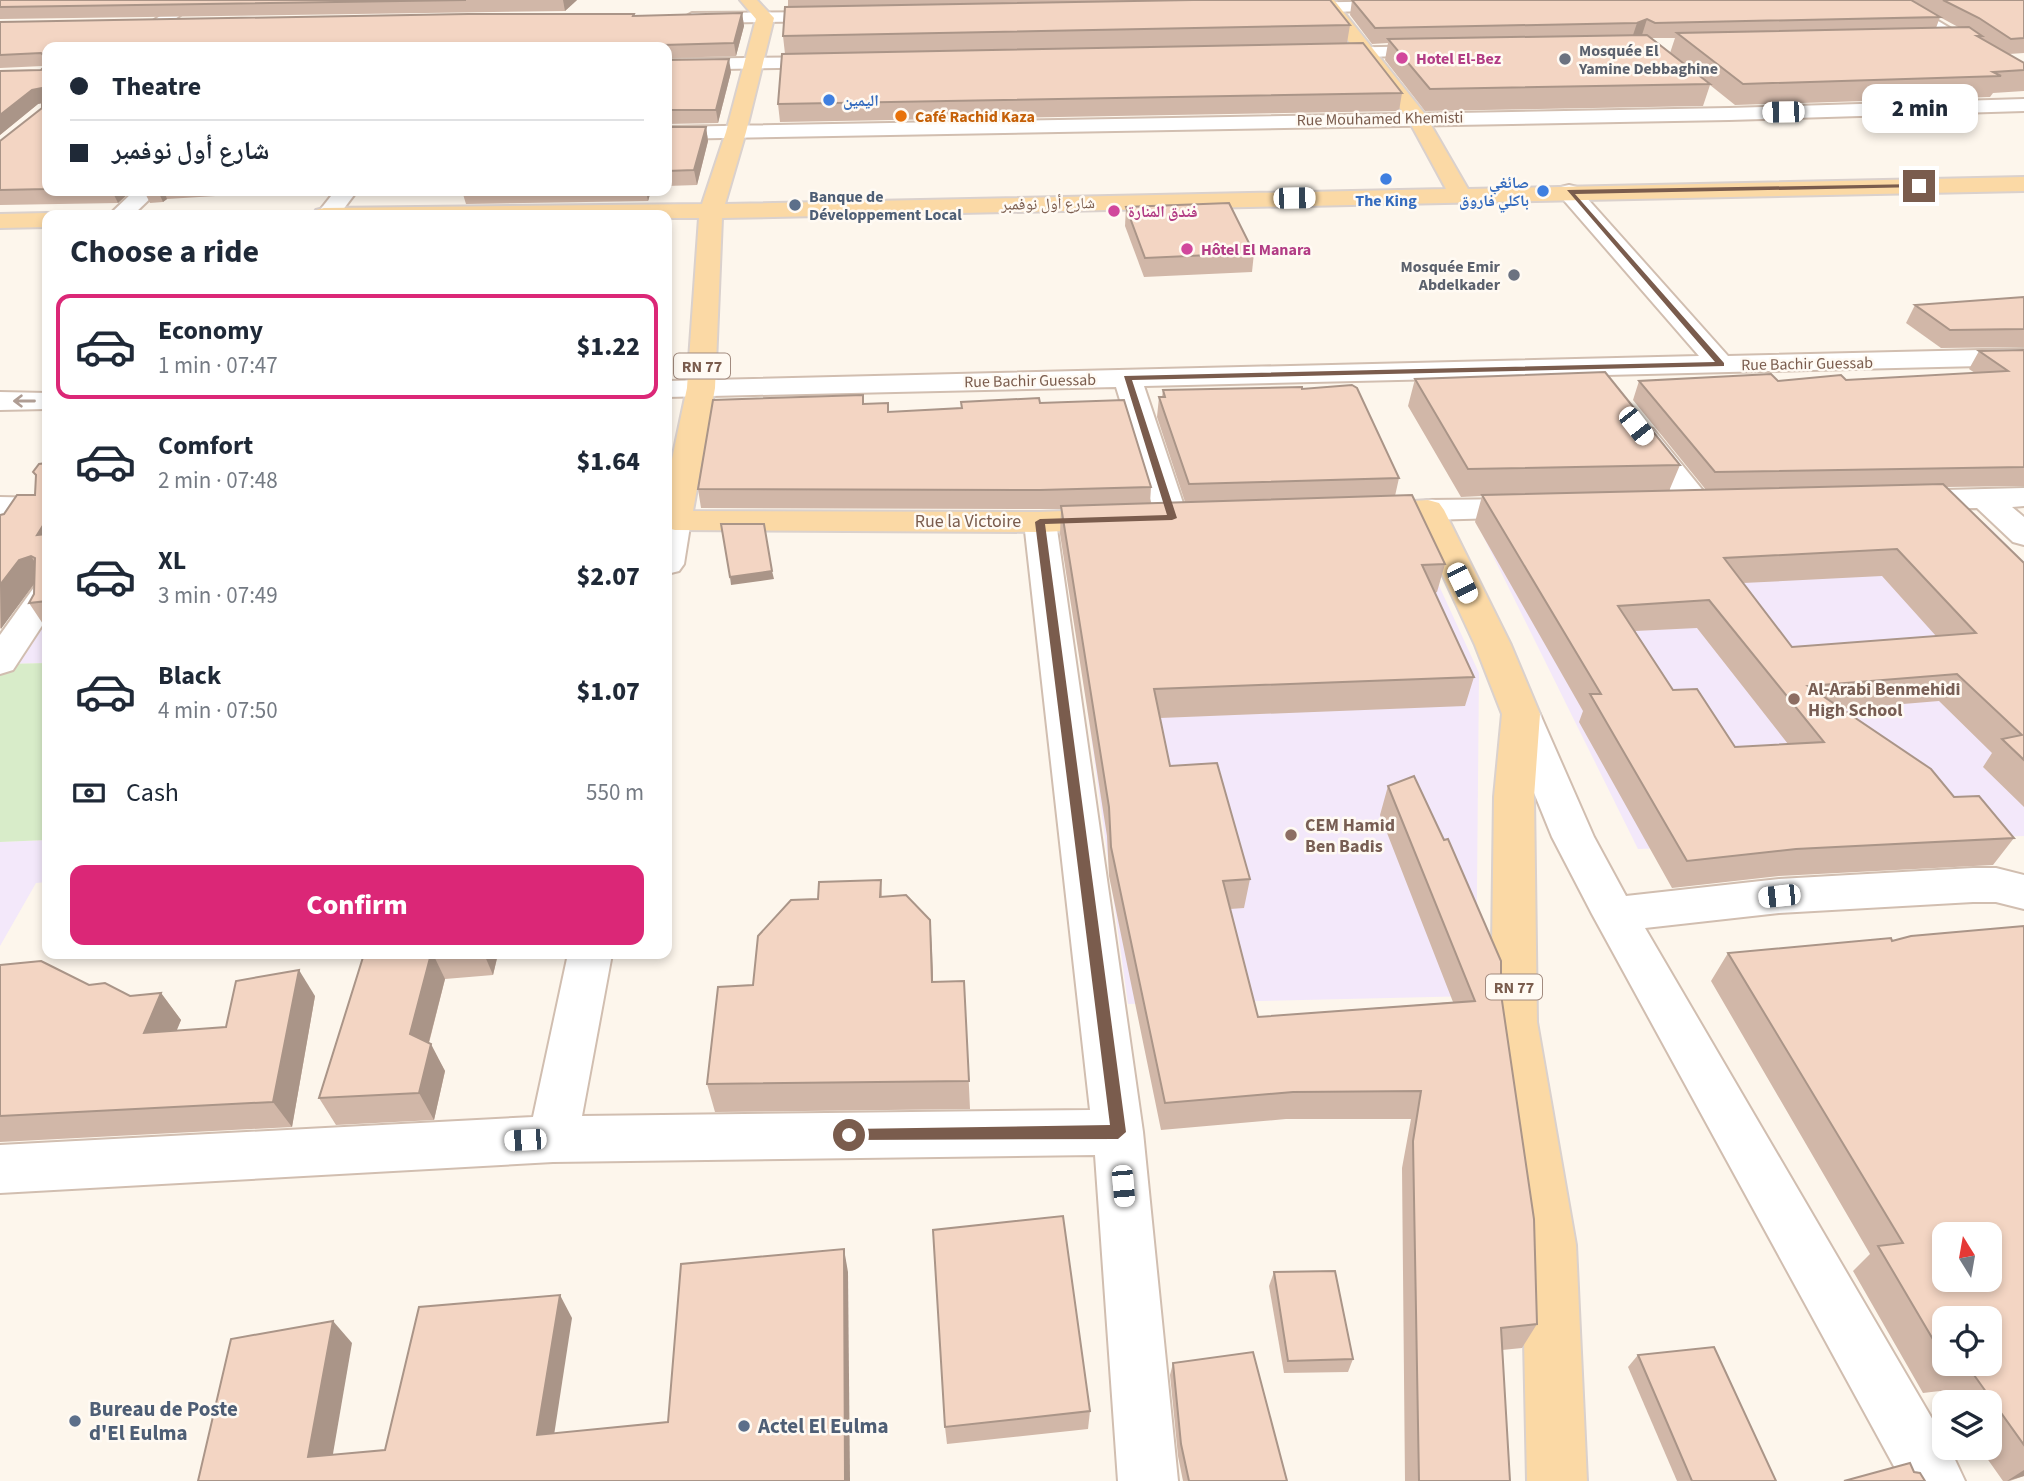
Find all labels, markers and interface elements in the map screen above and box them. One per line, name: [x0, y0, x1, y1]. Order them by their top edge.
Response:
place label: Mosquée El Yamine Debbaghine: [1578, 40, 1718, 80]
place label: Hotel El-Bez: [1416, 48, 1501, 70]
marker: Hotel El-Bez: [1394, 50, 1410, 66]
marker: Mosquée El Yamine Debbaghine: [1557, 51, 1573, 67]
text: Theatre: [112, 68, 201, 105]
callout: 2 min: [1861, 85, 1977, 134]
place label: اليمين: [843, 90, 879, 112]
marker: اليمين: [821, 92, 837, 108]
text: 2 min: [1892, 92, 1948, 125]
car: [1762, 101, 1805, 123]
place label: Café Rachid Kaza: [915, 106, 1035, 128]
street label: Rue Mouhamed Khemisti: [1296, 107, 1464, 131]
marker: Café Rachid Kaza: [893, 108, 909, 124]
text: شارع أول نوفمبر: [112, 132, 269, 169]
route end: [1903, 170, 1935, 202]
marker: The King: [1378, 171, 1394, 187]
place label: صائغي باكلي فاروق: [1459, 172, 1529, 213]
marker: صائغي باكلي فاروق: [1535, 183, 1551, 199]
place label: Banque de Développement Local: [809, 186, 962, 226]
car: [1273, 187, 1316, 209]
place label: The King: [1355, 190, 1417, 212]
street label: شارع أول نوفمبر: [1000, 192, 1095, 216]
marker: Banque de Développement Local: [787, 197, 803, 213]
place label: فندق المنارة: [1128, 201, 1198, 223]
marker: فندق المنارة: [1106, 203, 1122, 219]
text: Choose a ride: [70, 229, 259, 275]
place label: Hôtel El Manara: [1201, 239, 1311, 261]
marker: Hôtel El Manara: [1179, 241, 1195, 257]
place label: Mosquée Emir Abdelkader: [1401, 256, 1501, 296]
marker: Mosquée Emir Abdelkader: [1506, 267, 1522, 283]
text: Economy: [158, 312, 263, 349]
icon: car: [74, 315, 137, 378]
text: $1.22: [576, 328, 640, 365]
text: 1 min · 07:47: [158, 349, 278, 382]
street label: Rue Bachir Guessab: [1741, 352, 1873, 376]
road number: RN 77: [674, 354, 730, 378]
street label: Rue Bachir Guessab: [964, 369, 1096, 393]
one-way arrow: [12, 394, 35, 408]
car: [1615, 403, 1658, 449]
text: Comfort: [158, 427, 253, 464]
icon: car: [74, 430, 137, 493]
text: $1.64: [576, 443, 640, 480]
text: 2 min · 07:48: [158, 464, 278, 497]
street label: Rue la Victoire: [915, 509, 1021, 534]
text: XL: [158, 542, 186, 579]
icon: car: [74, 545, 137, 608]
text: $2.07: [576, 558, 640, 595]
car: [1444, 560, 1481, 606]
text: 3 min · 07:49: [158, 579, 278, 612]
text: Black: [158, 657, 221, 694]
icon: car: [74, 660, 137, 723]
text: $1.07: [576, 673, 640, 710]
place label: Al-Arabi Benmehidi High School: [1807, 677, 1961, 723]
marker: Al-Arabi Benmehidi High School: [1786, 691, 1802, 707]
text: 4 min · 07:50: [158, 694, 278, 727]
icon: cash: [70, 774, 108, 812]
text: Cash: [126, 774, 179, 811]
text: 550 m: [586, 776, 644, 809]
place label: CEM Hamid Ben Badis: [1305, 813, 1395, 859]
marker: CEM Hamid Ben Badis: [1283, 827, 1299, 843]
button: Confirm: [70, 865, 644, 945]
car: [1758, 883, 1801, 909]
road number: RN 77: [1486, 974, 1542, 1000]
route start: [833, 1119, 865, 1151]
car: [504, 1128, 547, 1152]
car: [1111, 1164, 1136, 1208]
north arrow: [1932, 1222, 2002, 1292]
map controls: [1932, 1222, 2002, 1460]
button: locate: [1932, 1306, 2002, 1376]
button: layers: [1932, 1390, 2002, 1460]
place label: Bureau de Poste d'El Eulma: [89, 1394, 238, 1448]
place label: Actel El Eulma: [757, 1411, 889, 1441]
marker: Bureau de Poste d'El Eulma: [67, 1413, 83, 1429]
marker: Actel El Eulma: [736, 1418, 752, 1434]

